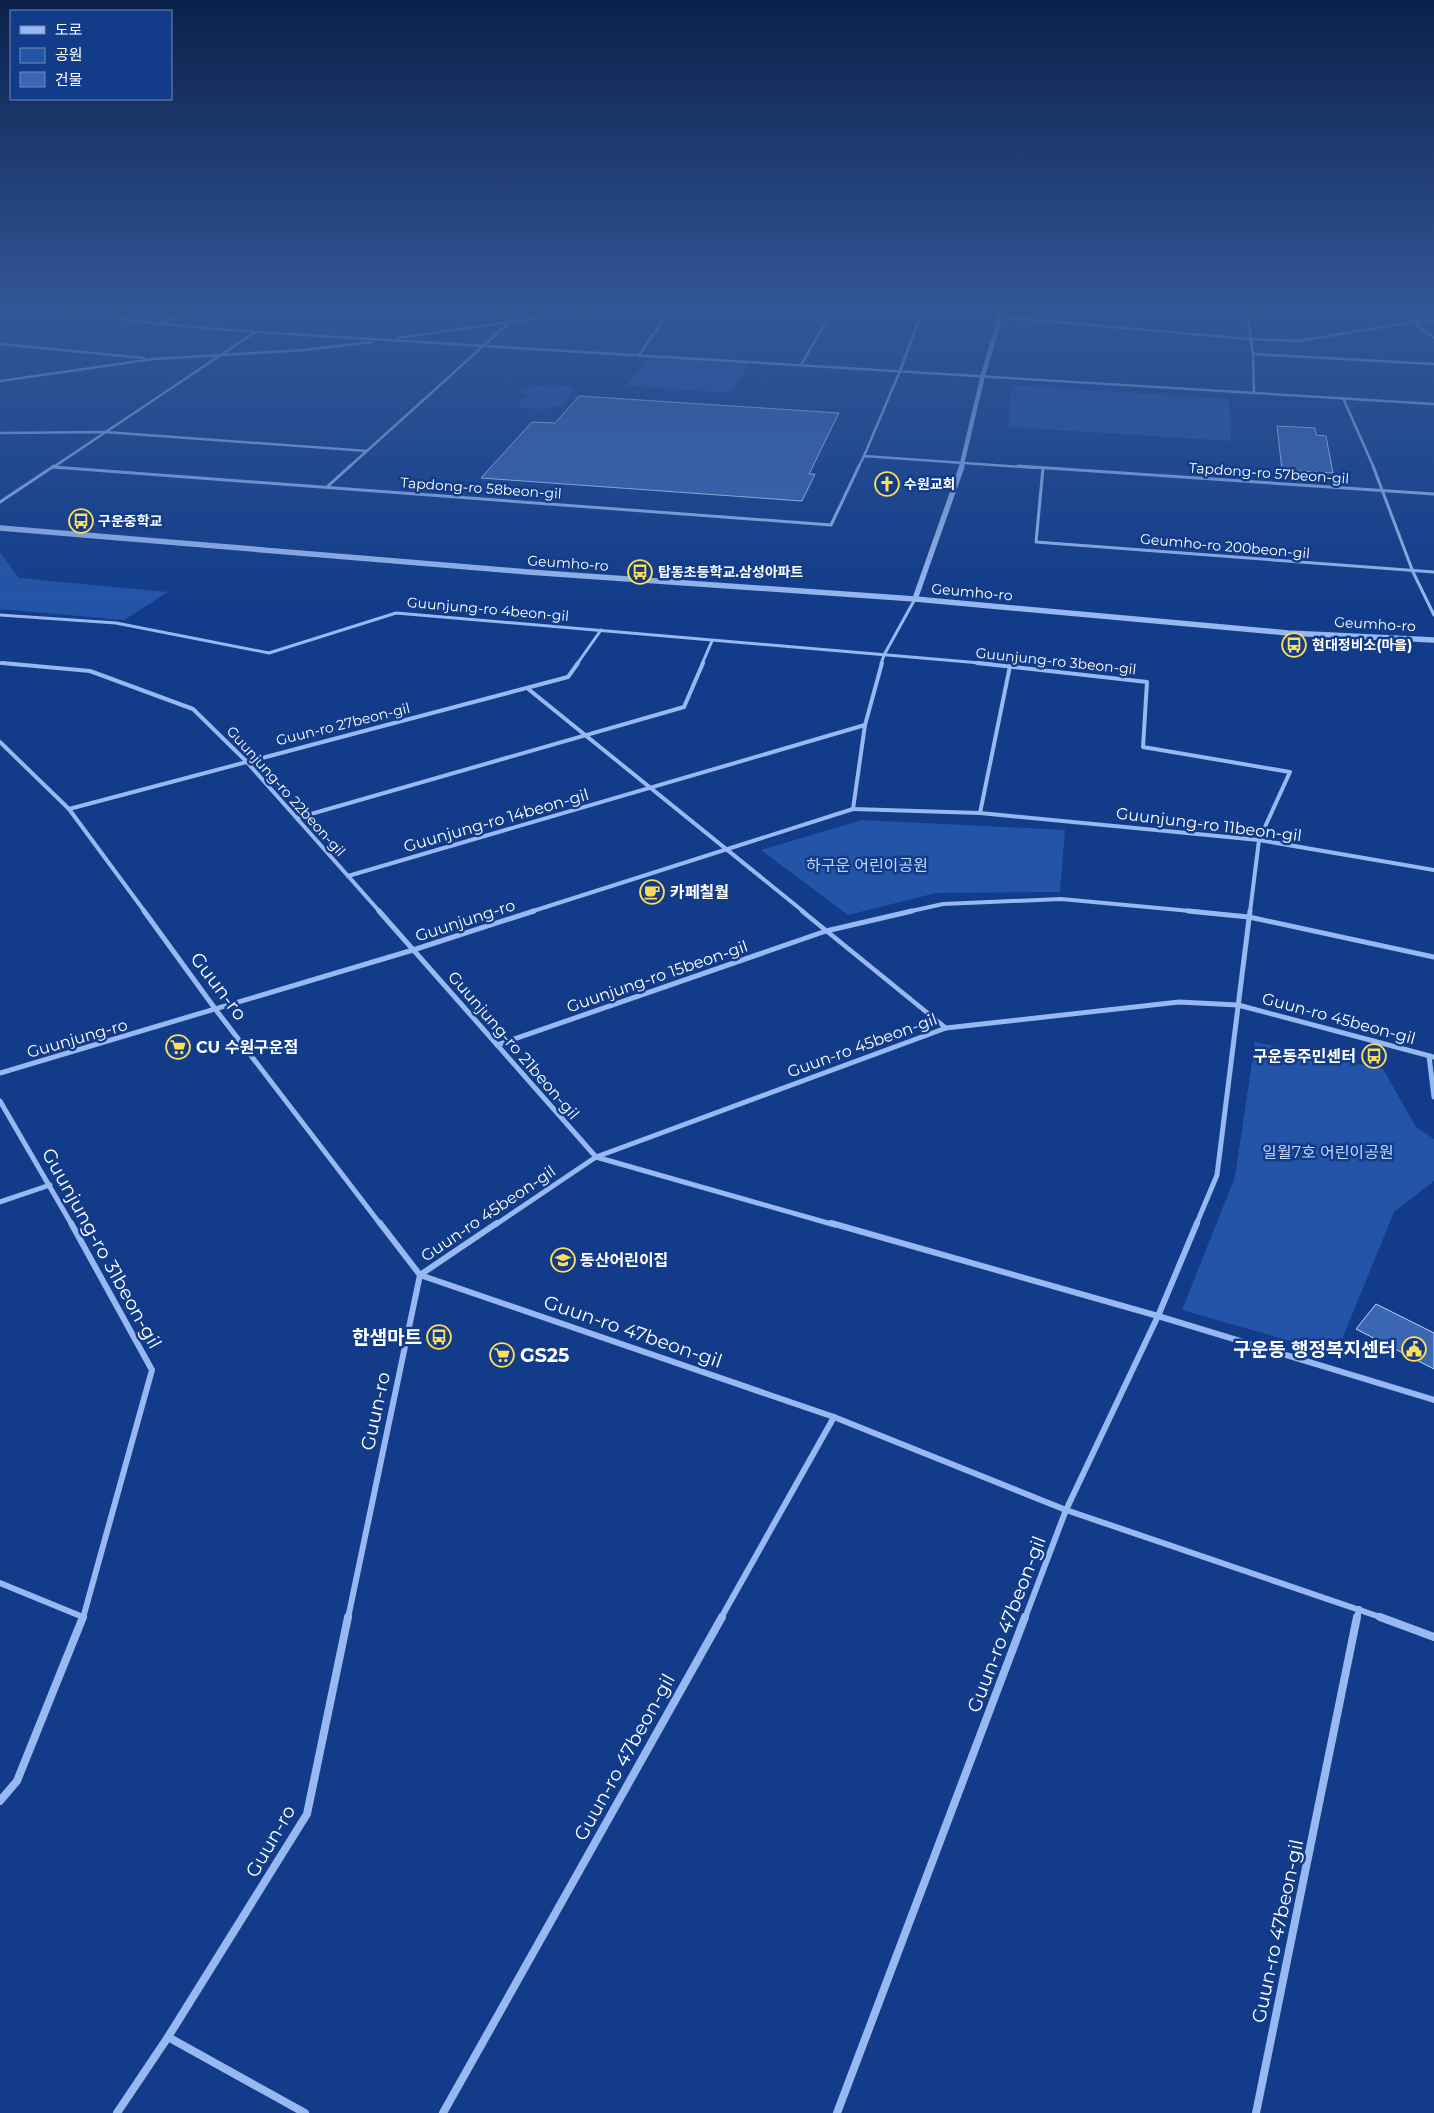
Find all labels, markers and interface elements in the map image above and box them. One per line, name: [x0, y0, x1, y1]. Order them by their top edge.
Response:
legend: [10, 10, 172, 100]
text: 도로: [55, 20, 83, 39]
text: 공원: [55, 45, 83, 64]
text: 건물: [55, 70, 83, 89]
street label: Tapdong-ro 57beon-gil: [1188, 458, 1350, 488]
church icon: 수원교회: [874, 471, 900, 497]
street label: Tapdong-ro 58beon-gil: [400, 473, 562, 503]
place label: 수원교회: [904, 475, 956, 493]
bus stop icon: 구운중학교: [68, 508, 94, 534]
place label: 구운중학교: [98, 512, 163, 530]
street label: Geumho-ro 200beon-gil: [1139, 530, 1311, 562]
street label: Geumho-ro: [527, 551, 609, 575]
bus stop icon: 탑동초등학교.삼성아파트: [627, 559, 653, 585]
place label: 탑동초등학교.삼성아파트: [658, 563, 803, 581]
street label: Geumho-ro: [931, 579, 1014, 605]
street label: Guunjung-ro 4beon-gil: [406, 593, 570, 625]
street label: Geumho-ro: [1334, 613, 1416, 635]
bus stop icon: 현대정비소(마을): [1281, 632, 1307, 658]
place label: 현대정비소(마을): [1312, 636, 1412, 654]
street label: Guunjung-ro 3beon-gil: [975, 644, 1137, 678]
street label: Guun-ro 27beon-gil: [274, 699, 412, 749]
street label: Guunjung-ro 22beon-gil: [223, 722, 349, 860]
street label: Guunjung-ro 14beon-gil: [401, 785, 591, 856]
street label: Guunjung-ro 11beon-gil: [1115, 804, 1303, 845]
park label: 하구운 어린이공원: [806, 856, 928, 875]
cafe icon: 카페칠월: [639, 879, 665, 905]
place label: 카페칠월: [670, 883, 729, 902]
street label: Guunjung-ro: [413, 895, 518, 946]
street label: Guunjung-ro 15beon-gil: [564, 937, 750, 1016]
street label: Guun-ro: [185, 948, 252, 1025]
street label: Guunjung-ro 21beon-gil: [444, 967, 583, 1123]
street label: Guun-ro 45beon-gil: [1260, 989, 1418, 1048]
street label: Guun-ro 45beon-gil: [785, 1010, 940, 1081]
street label: Guunjung-ro: [25, 1015, 130, 1062]
supermarket icon: CU 수원구운점: [165, 1034, 191, 1060]
place label: CU 수원구운점: [196, 1038, 298, 1057]
bus stop icon: 구운동주민센터: [1361, 1043, 1387, 1069]
place label: 구운동주민센터: [1253, 1047, 1356, 1066]
park label: 일월7호 어린이공원: [1262, 1143, 1394, 1162]
street label: Guunjung-ro 31beon-gil: [37, 1144, 166, 1353]
street label: Guun-ro 45beon-gil: [417, 1161, 559, 1265]
school or university icon: 동산어린이집: [550, 1247, 576, 1273]
place label: 동산어린이집: [580, 1251, 668, 1270]
street label: Guun-ro 47beon-gil: [541, 1290, 725, 1373]
bus stop icon: 한샘마트: [426, 1324, 452, 1350]
place label: 한샘마트: [352, 1326, 422, 1349]
public building icon: 구운동 행정복지센터: [1401, 1336, 1427, 1362]
place label: 구운동 행정복지센터: [1233, 1338, 1396, 1361]
supermarket icon: GS25: [489, 1342, 515, 1368]
place label: GS25: [520, 1344, 569, 1367]
street label: Guun-ro: [356, 1370, 395, 1452]
street label: Guun-ro 47beon-gil: [962, 1533, 1051, 1716]
street label: Guun-ro 47beon-gil: [569, 1670, 680, 1845]
street label: Guun-ro: [241, 1801, 300, 1881]
street label: Guun-ro 47beon-gil: [1247, 1837, 1308, 2025]

